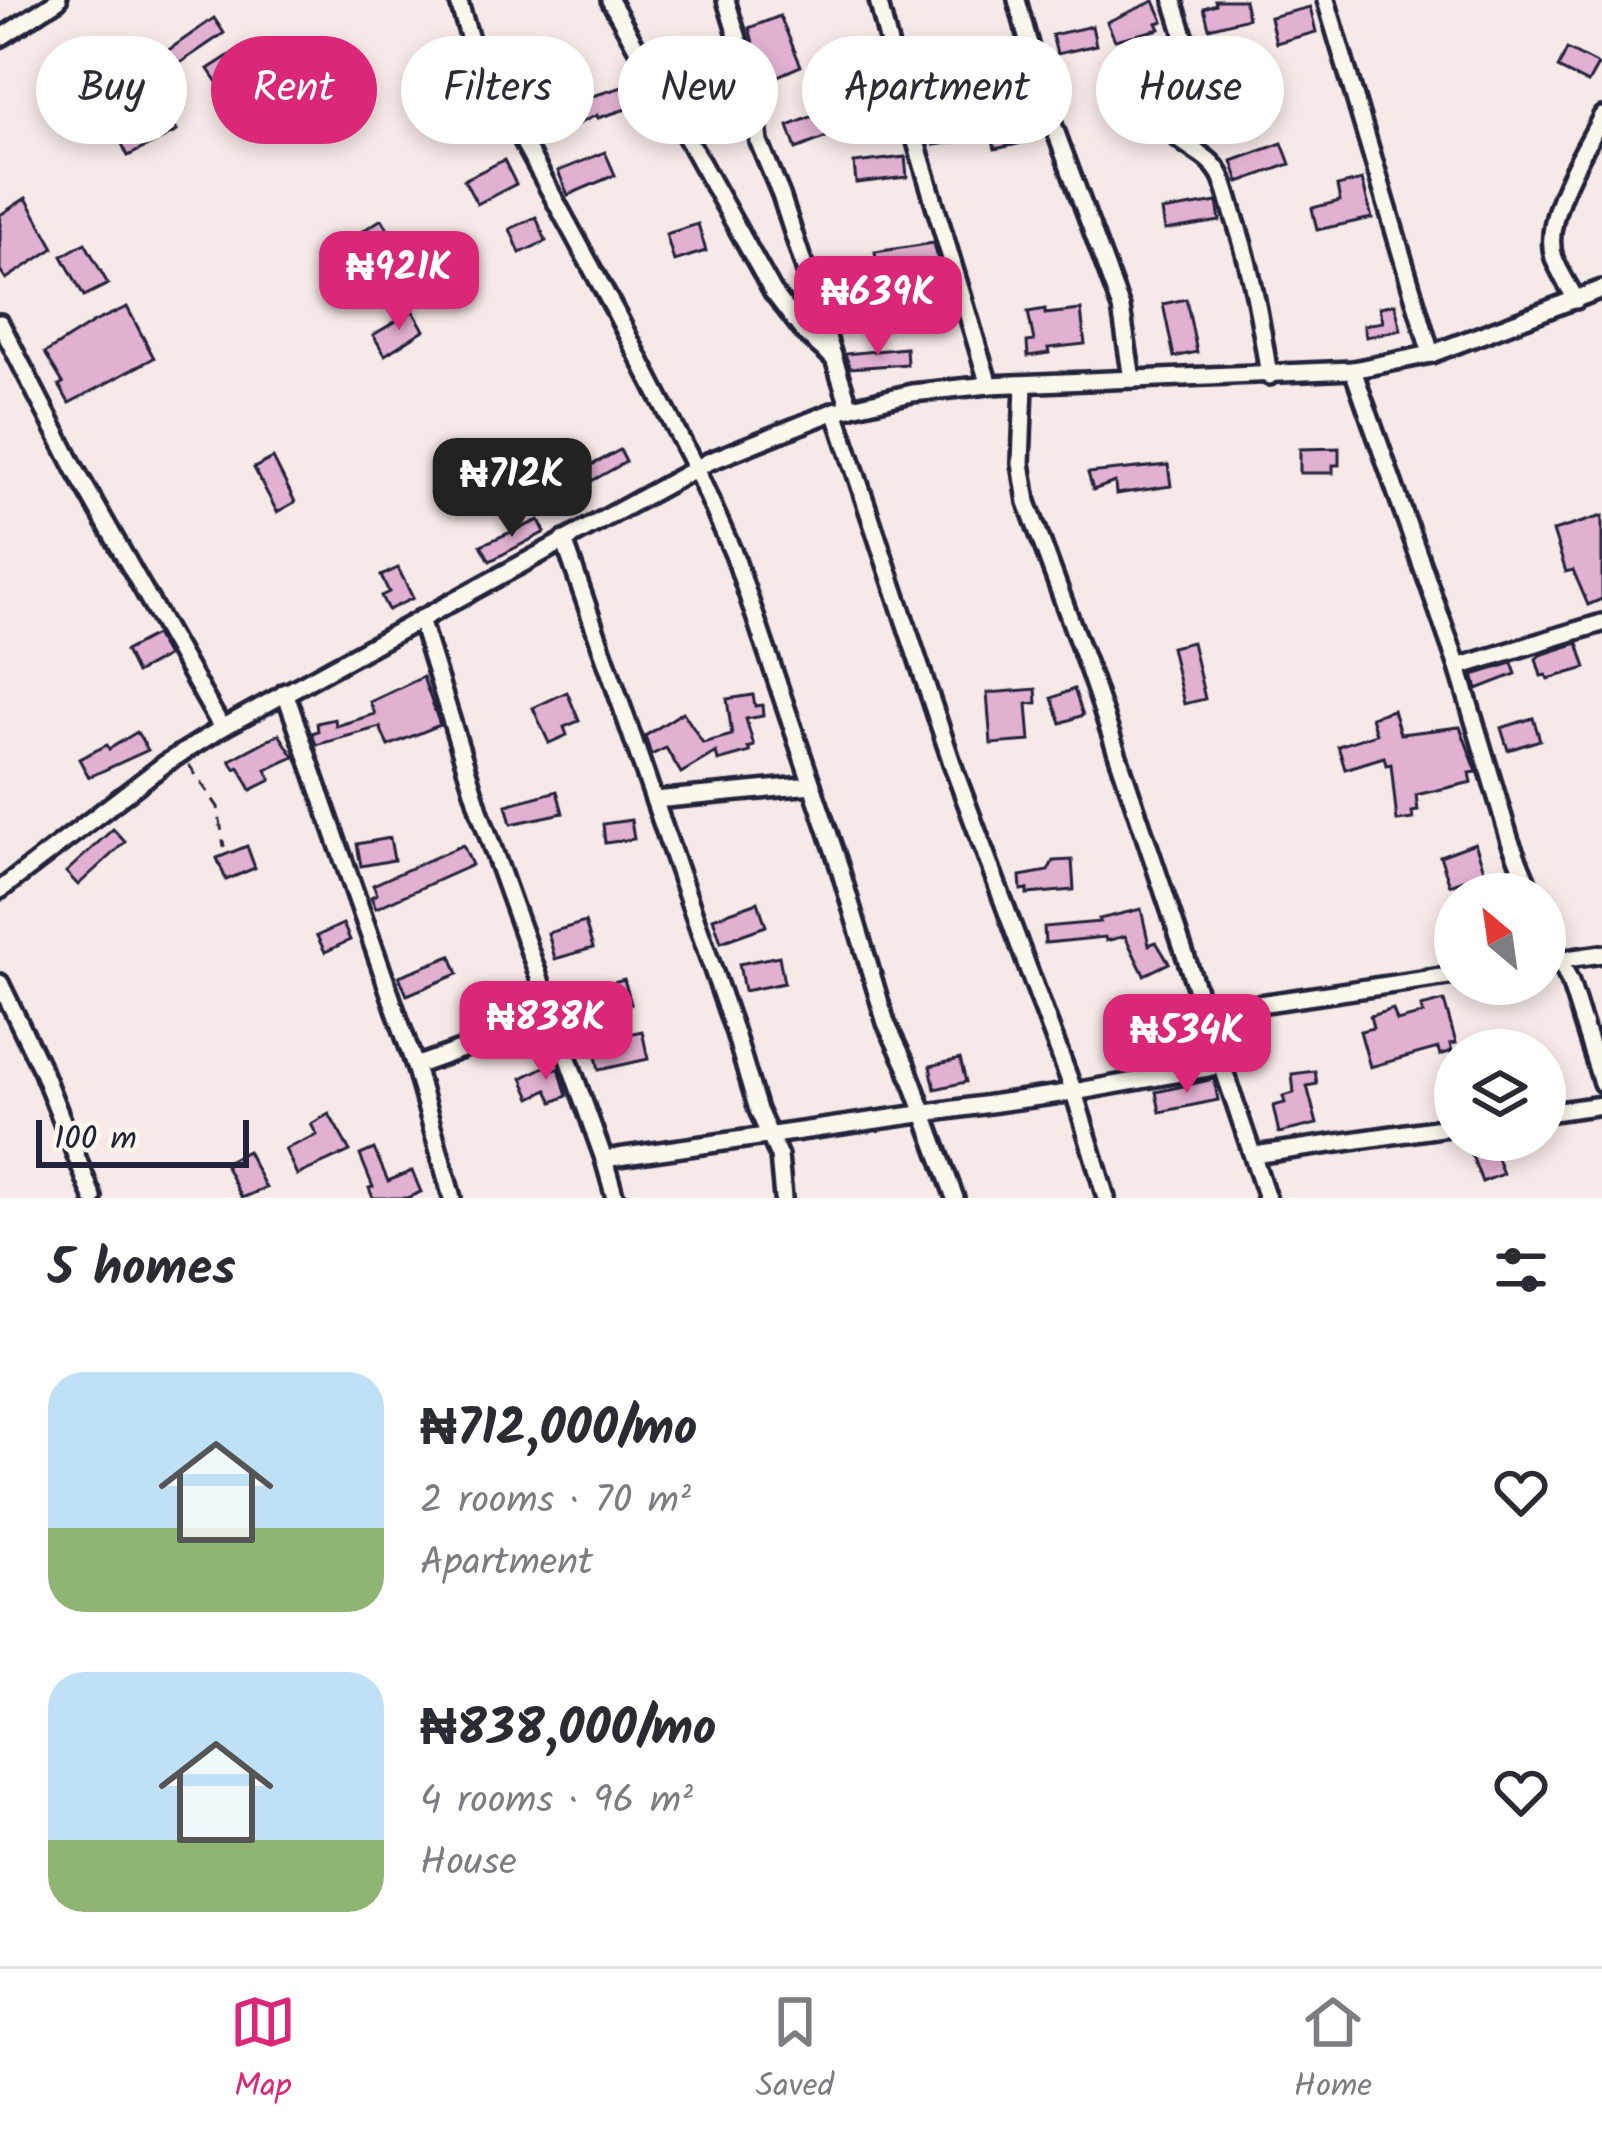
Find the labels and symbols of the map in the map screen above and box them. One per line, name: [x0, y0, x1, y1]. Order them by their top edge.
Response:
pin: ₦921K: [315, 231, 483, 333]
pin: ₦639K: [794, 256, 962, 358]
pin: ₦712K: [428, 438, 596, 540]
north arrow: [1434, 873, 1566, 1005]
pin: ₦838K: [462, 981, 630, 1083]
pin: ₦534K: [1103, 994, 1271, 1096]
scale bar: [36, 1114, 249, 1167]

